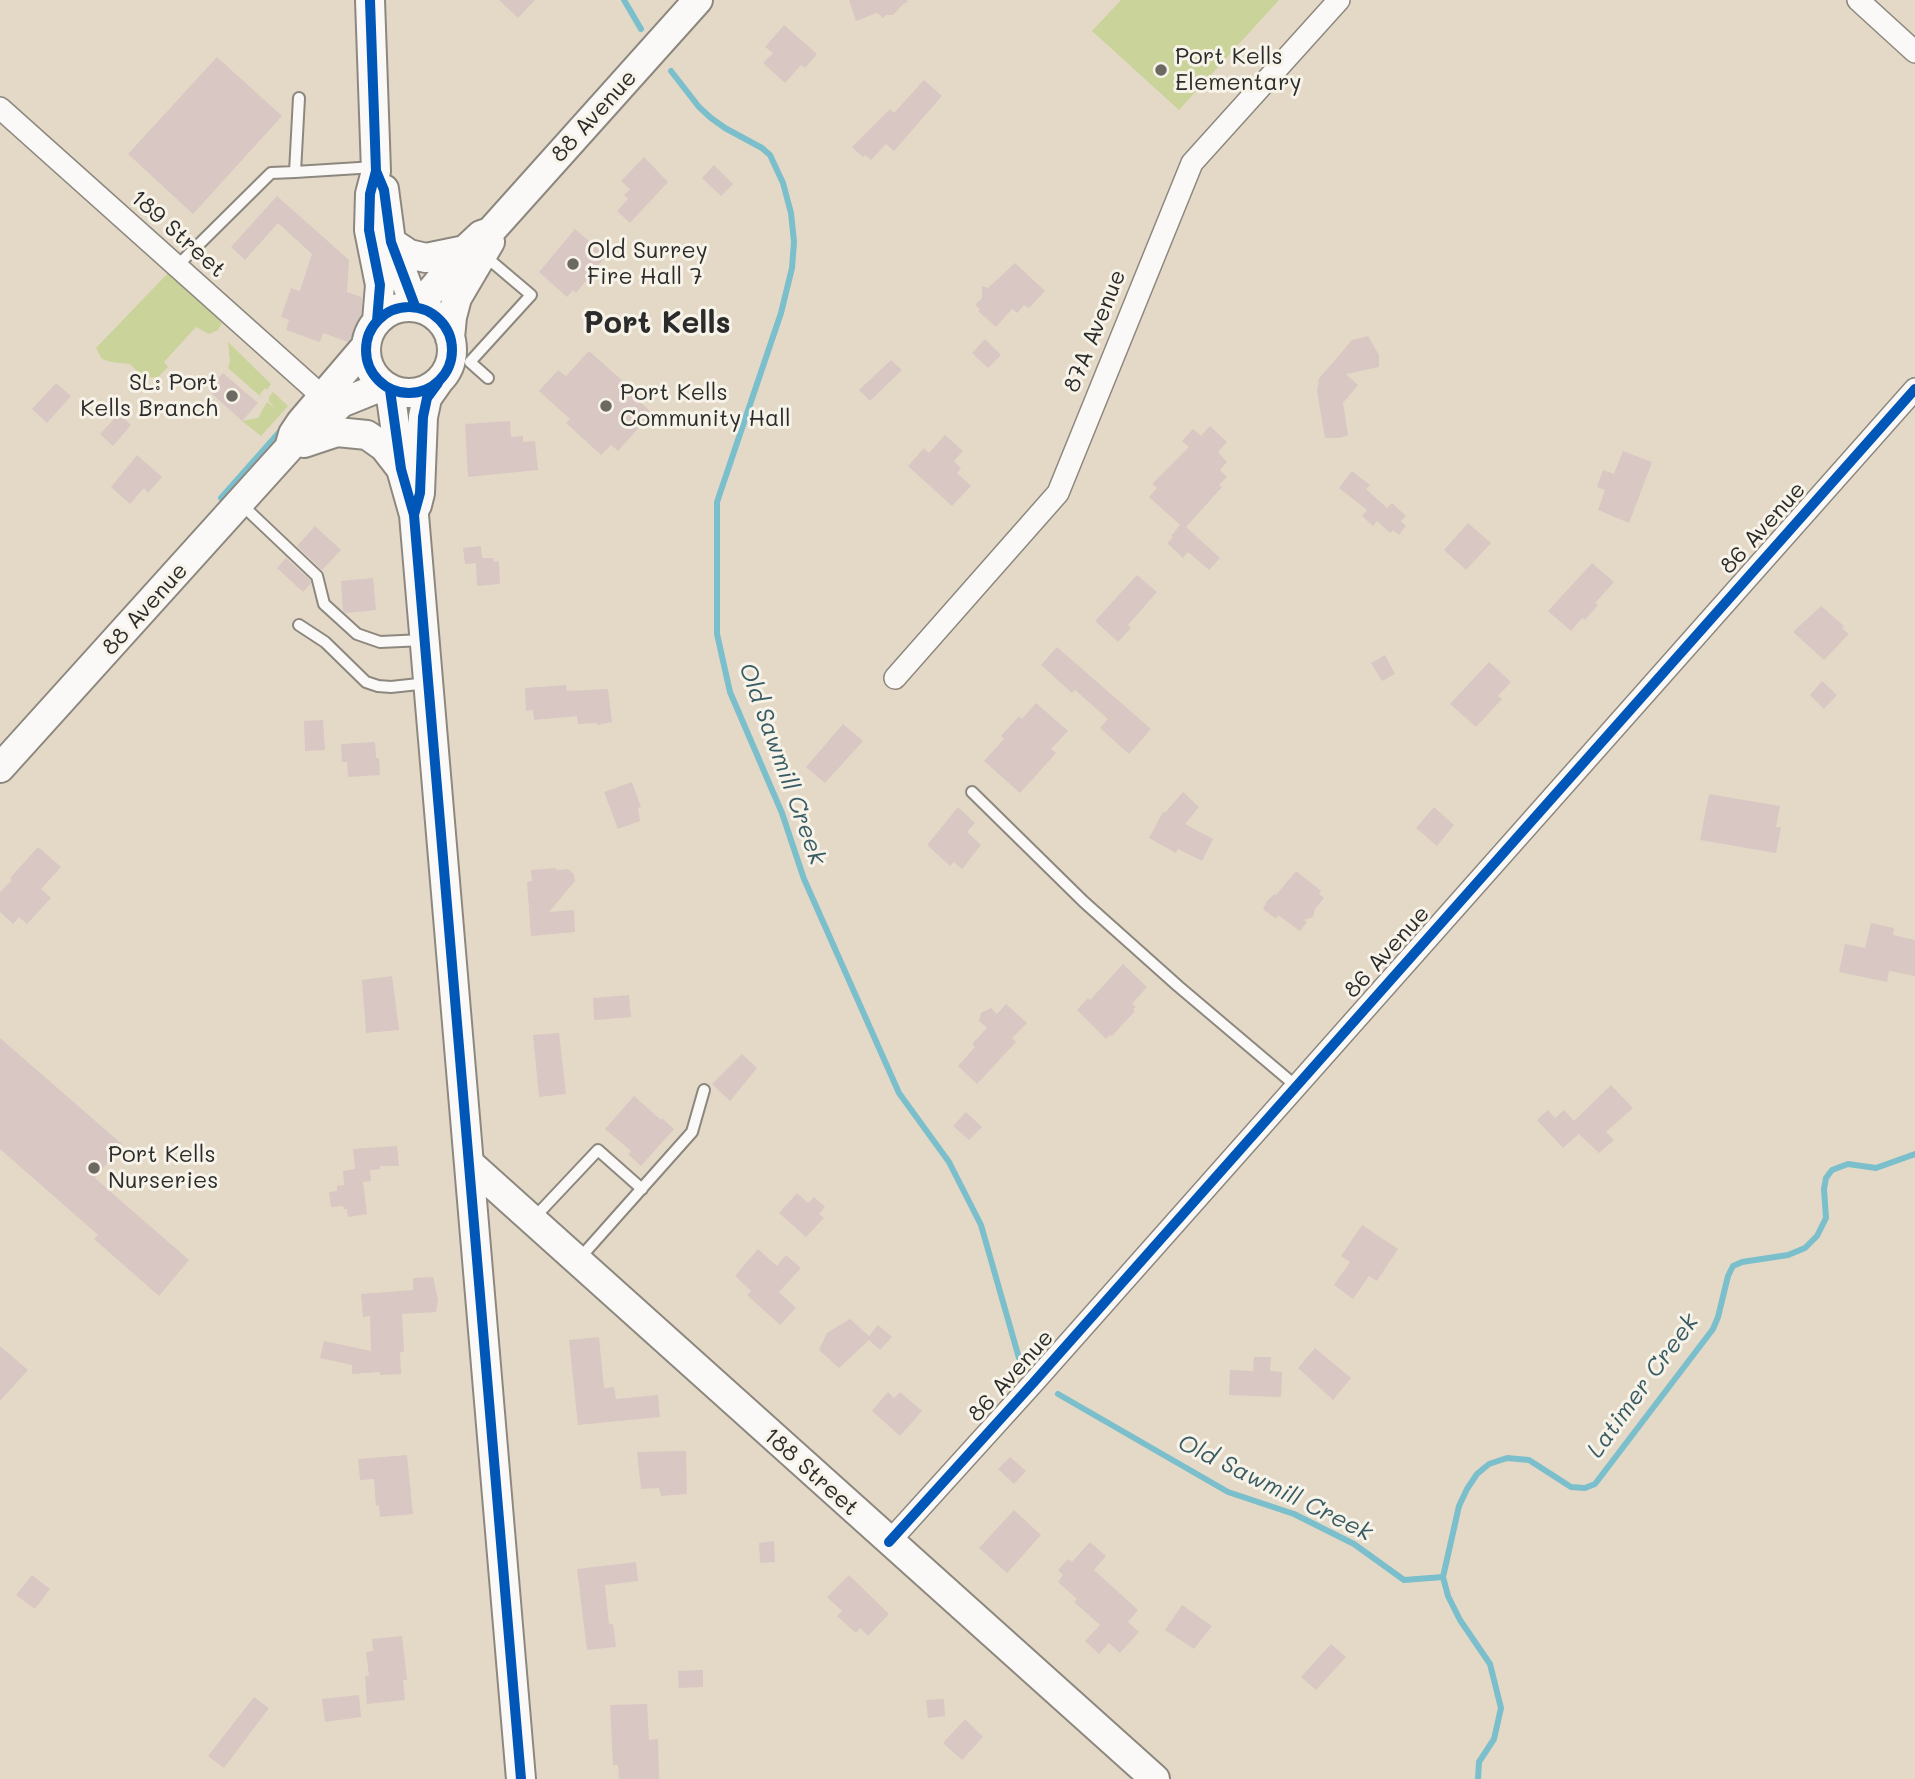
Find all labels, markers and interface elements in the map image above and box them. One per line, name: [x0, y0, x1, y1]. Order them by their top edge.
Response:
place label: Port Kells Elementary: [1175, 43, 1301, 97]
marker: Port Kells Elementary: [1153, 62, 1169, 78]
street label: 88 Avenue: [545, 64, 643, 168]
street label: 189 Street: [125, 184, 231, 284]
place label: Old Surrey Fire Hall 7: [587, 237, 708, 291]
marker: Old Surrey Fire Hall 7: [565, 256, 581, 272]
street label: 87A Avenue: [1058, 266, 1132, 396]
district label: Port Kells: [583, 306, 731, 342]
place label: SL: Port Kells Branch: [80, 369, 218, 423]
place label: Port Kells Community Hall: [620, 379, 791, 433]
marker: SL: Port Kells Branch: [224, 388, 240, 404]
marker: Port Kells Community Hall: [598, 398, 614, 414]
street label: 86 Avenue: [1714, 476, 1812, 580]
street label: 88 Avenue: [96, 557, 194, 661]
water label: Old Sawmill Creek: [732, 659, 832, 869]
street label: 86 Avenue: [1338, 900, 1436, 1004]
place label: Port Kells Nurseries: [108, 1141, 219, 1195]
marker: Port Kells Nurseries: [86, 1160, 102, 1176]
water label: Latimer Creek: [1581, 1308, 1705, 1464]
street label: 86 Avenue: [962, 1324, 1060, 1428]
street label: 188 Street: [758, 1422, 864, 1522]
water label: Old Sawmill Creek: [1173, 1428, 1377, 1548]

